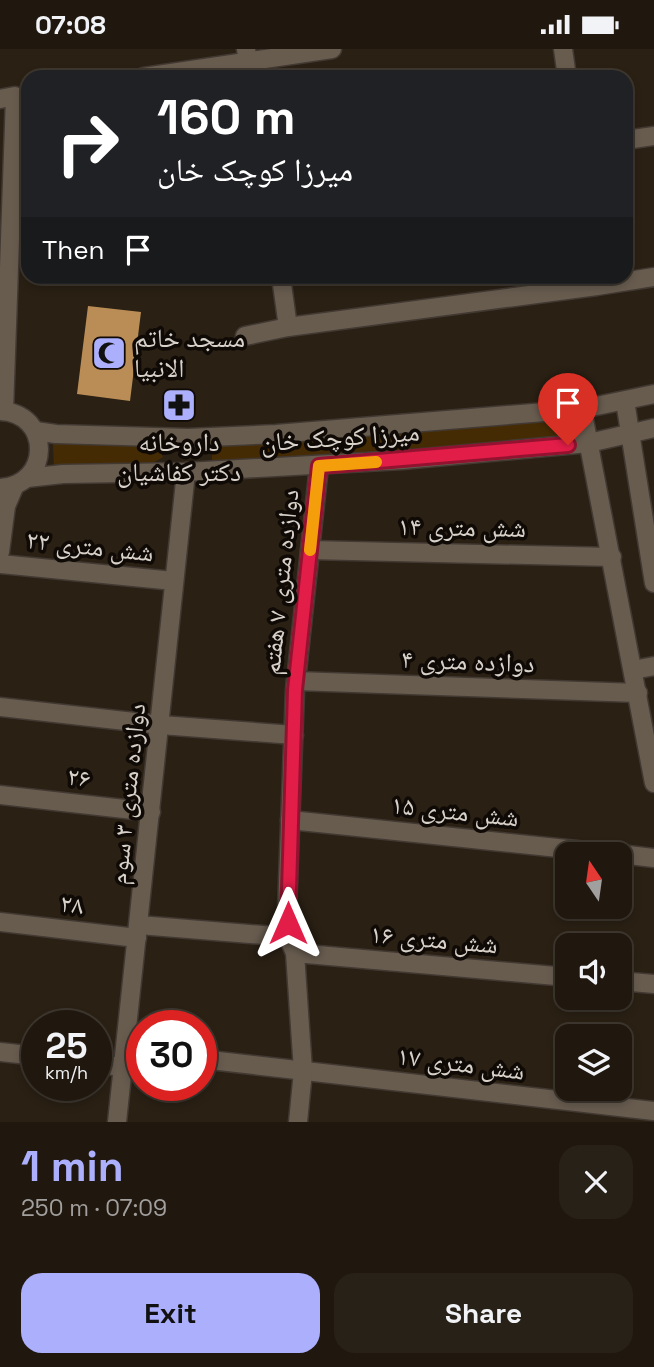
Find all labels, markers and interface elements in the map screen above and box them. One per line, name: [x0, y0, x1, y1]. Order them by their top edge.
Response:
text: 07:08: [35, 8, 106, 42]
text: 160 m: [157, 86, 295, 148]
icon: right: [42, 98, 133, 189]
text: میرزا کوچک خان: [157, 150, 353, 190]
icon: arrive: [119, 231, 157, 269]
text: Then: [42, 233, 105, 267]
place label: مسجد خاتم الانبیا: [134, 321, 245, 385]
mosque icon: مسجد خاتم الانبیا: [90, 334, 128, 372]
pin: [538, 373, 598, 445]
icon: arrive: [549, 384, 587, 422]
pharmacy icon: داروخانه دکتر کفاشیان: [160, 386, 198, 424]
street label: میرزا کوچک خان: [259, 414, 421, 460]
place label: داروخانه دکتر کفاشیان: [117, 425, 241, 489]
street label: دوازده متری ۷ هفتم: [253, 488, 307, 676]
street label: شش متری ۱۴: [398, 509, 526, 545]
street label: شش متری ۲۲: [25, 522, 155, 570]
street label: دوازده متری ۴: [401, 642, 535, 680]
street label: دوازده متری ۳ سوم: [101, 702, 154, 886]
street label: ۲۶: [66, 759, 92, 795]
street label: شش متری ۱۵: [390, 787, 520, 835]
north arrow: [555, 842, 632, 919]
map controls: [555, 842, 632, 1101]
street label: ۲۸: [58, 886, 86, 922]
position arrow: [251, 886, 325, 960]
street label: شش متری ۱۶: [369, 916, 499, 962]
button: sound: [555, 933, 632, 1010]
speed limit sign: 30: [126, 1010, 217, 1101]
text: 25: [46, 1024, 87, 1068]
button: layers: [555, 1024, 632, 1101]
street label: شش متری ۱۷: [395, 1038, 527, 1088]
text: km/h: [45, 1061, 88, 1084]
text: 1 min: [21, 1140, 124, 1193]
button: close: [559, 1145, 633, 1219]
text: 250 m · 07:09: [21, 1193, 167, 1223]
button: Exit: [21, 1273, 320, 1353]
button: Share: [334, 1273, 633, 1353]

